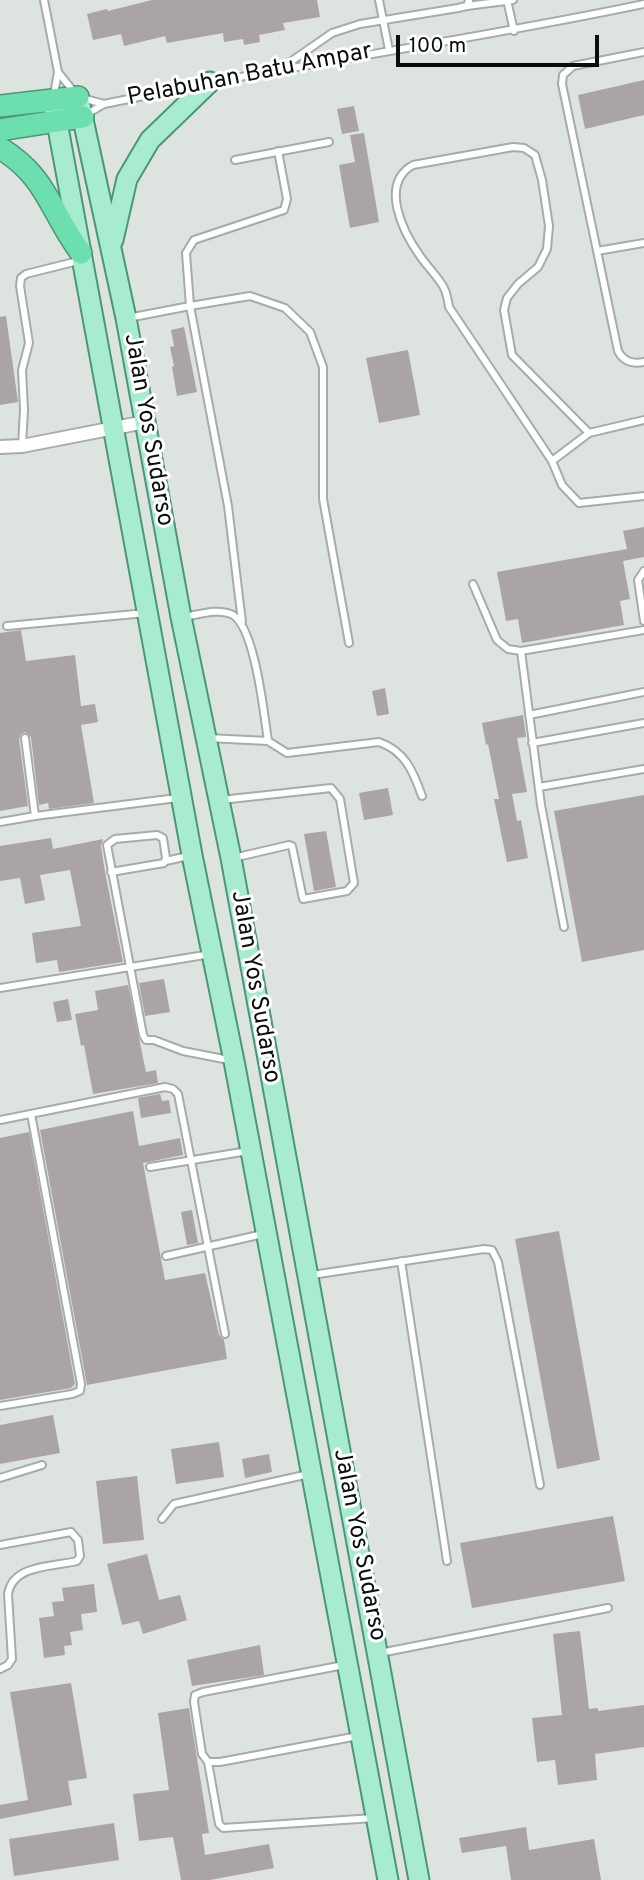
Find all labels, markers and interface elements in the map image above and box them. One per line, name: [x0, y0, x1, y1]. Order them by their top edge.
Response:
scale bar: [399, 21, 602, 65]
text: 100 m: [409, 33, 466, 60]
street label: Pelabuhan Batu Ampar: [125, 38, 375, 114]
street label: Jalan Yos Sudarso: [116, 332, 178, 528]
street label: Jalan Yos Sudarso: [223, 889, 285, 1085]
street label: Jalan Yos Sudarso: [325, 1447, 391, 1643]

